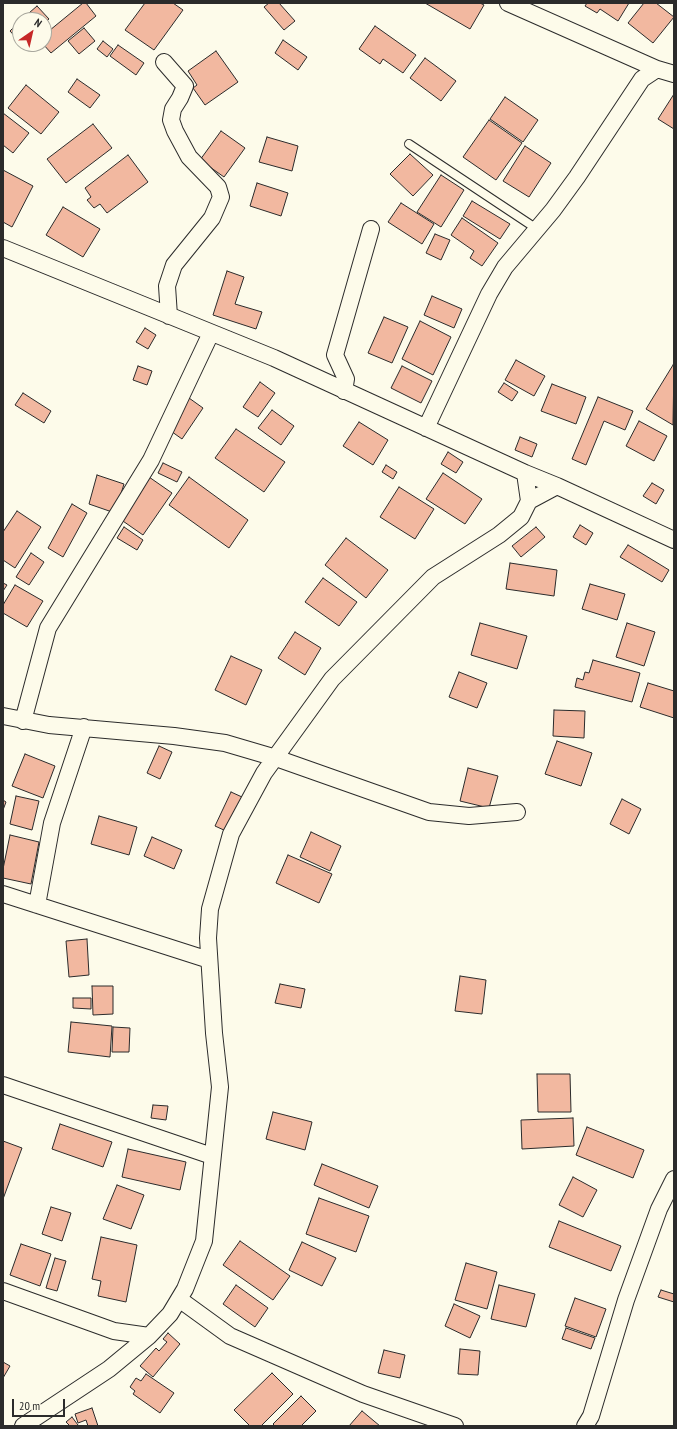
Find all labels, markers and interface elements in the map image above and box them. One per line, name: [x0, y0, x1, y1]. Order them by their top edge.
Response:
north arrow: [12, 12, 52, 52]
text: N: [32, 15, 45, 30]
scale bar: [14, 1391, 67, 1417]
text: 20 m: [19, 1398, 40, 1413]

